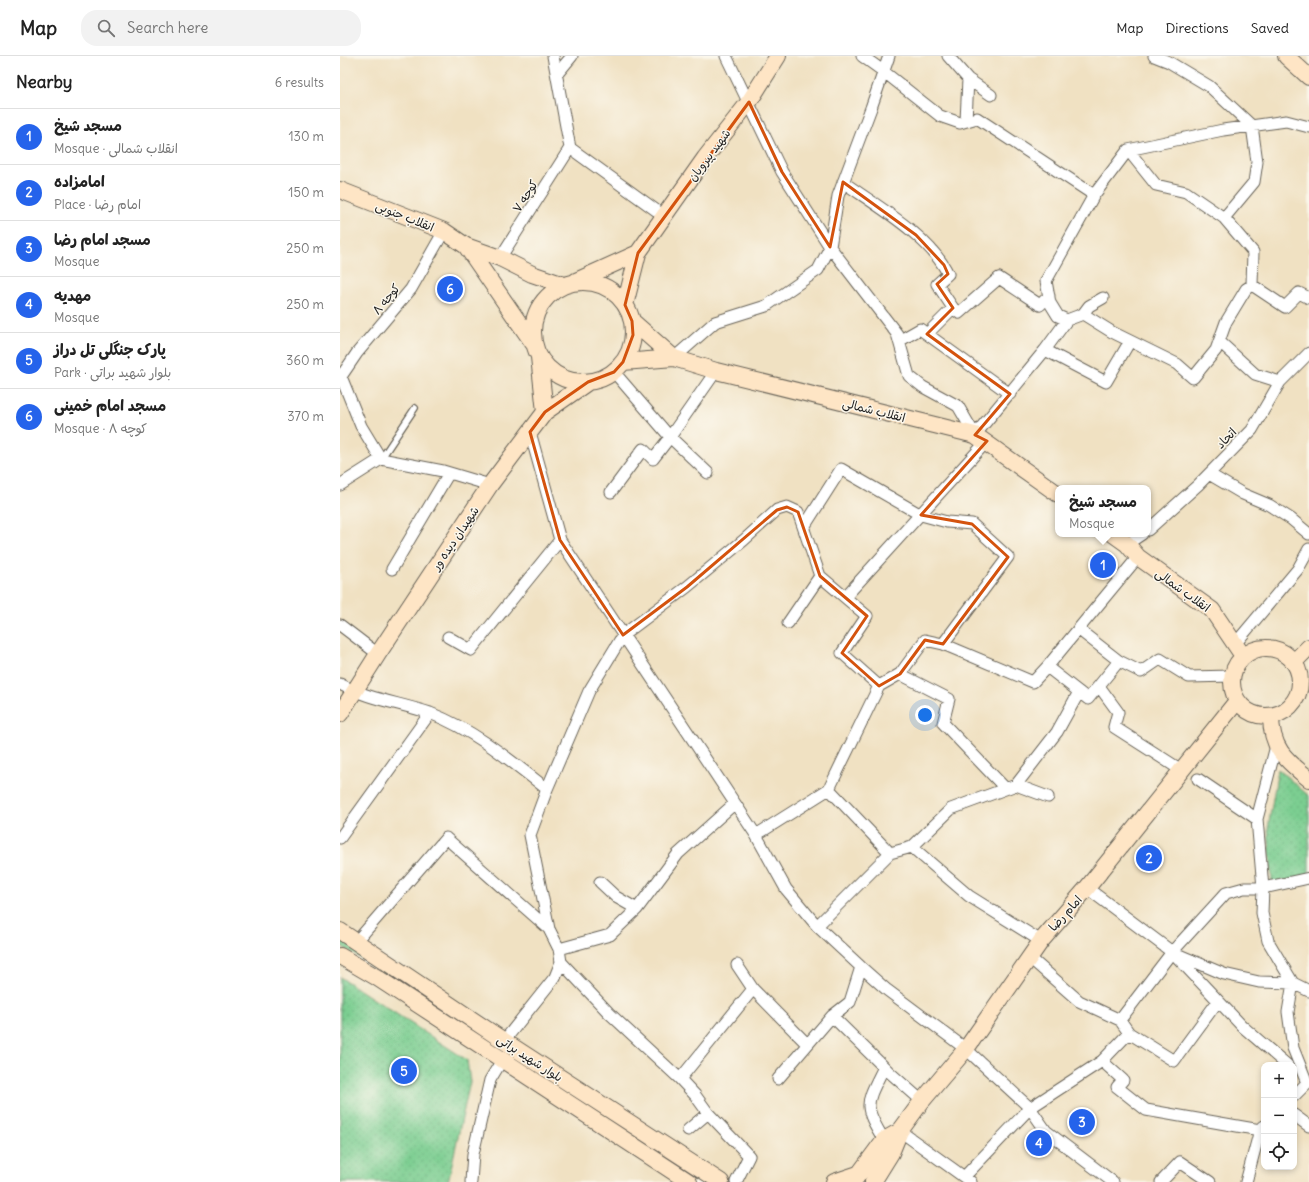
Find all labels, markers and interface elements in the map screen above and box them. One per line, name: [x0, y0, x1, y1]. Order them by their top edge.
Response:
search box: [81, 10, 361, 46]
text: Map: [20, 16, 57, 40]
icon: search: [95, 17, 117, 39]
text: Search here: [127, 18, 208, 37]
text: Map: [1116, 19, 1143, 37]
text: Directions: [1165, 19, 1229, 37]
text: Saved: [1251, 19, 1289, 37]
text: Nearby: [16, 71, 72, 93]
text: 6 results: [275, 74, 324, 91]
text: مسجد شیخ: [54, 116, 122, 135]
street label: شهید پیرویان: [684, 126, 734, 185]
text: 1: [26, 128, 32, 145]
text: 130 m: [288, 128, 324, 145]
text: Mosque · انقلاب شمالی: [54, 140, 178, 157]
text: امامزاده: [54, 172, 105, 191]
street label: کوچه ۷: [509, 177, 541, 215]
text: 2: [25, 184, 33, 201]
text: 150 m: [288, 184, 324, 201]
text: Place · امام رضا: [54, 196, 141, 213]
street label: انقلاب جنوبی: [373, 197, 437, 235]
text: مسجد امام رضا: [54, 230, 151, 249]
text: 3: [25, 240, 33, 257]
text: 250 m: [286, 240, 324, 257]
text: Mosque: [54, 253, 99, 270]
pin: 6: [437, 274, 463, 304]
street label: کوچه ۸: [369, 280, 403, 318]
text: مهدیه: [54, 286, 91, 305]
text: 4: [25, 296, 33, 313]
text: 250 m: [286, 296, 324, 313]
text: Mosque: [54, 309, 99, 326]
text: پارک جنگلی تل دراز: [54, 340, 166, 359]
text: 5: [25, 352, 33, 369]
text: 360 m: [286, 352, 324, 369]
text: Park · بلوار شهید براتی: [54, 364, 171, 381]
street label: انقلاب شمالی: [841, 395, 907, 426]
text: مسجد امام خمینی: [54, 396, 166, 415]
text: 6: [25, 408, 33, 425]
text: 370 m: [287, 408, 324, 425]
text: Mosque · کوچه ۸: [54, 420, 147, 437]
street label: اتحاد: [1212, 424, 1240, 452]
popup: [1055, 485, 1151, 537]
text: مسجد شیخ: [1069, 492, 1137, 511]
street label: شهیدان دیده ور: [428, 503, 483, 574]
text: Mosque: [1069, 515, 1114, 532]
pin: 1: [1090, 550, 1116, 580]
street label: انقلاب شمالی: [1152, 565, 1213, 616]
your location: [915, 705, 935, 725]
pin: 2: [1136, 843, 1162, 873]
street label: امام رضا: [1045, 892, 1086, 935]
street label: بلوار شهید براتی: [494, 1031, 566, 1086]
pin: 5: [391, 1056, 417, 1086]
map controls: [1261, 1062, 1297, 1170]
button: +: [1261, 1062, 1297, 1098]
button: −: [1261, 1098, 1297, 1134]
pin: 3: [1069, 1107, 1095, 1137]
pin: 4: [1026, 1128, 1052, 1158]
button: locate: [1261, 1134, 1297, 1170]

